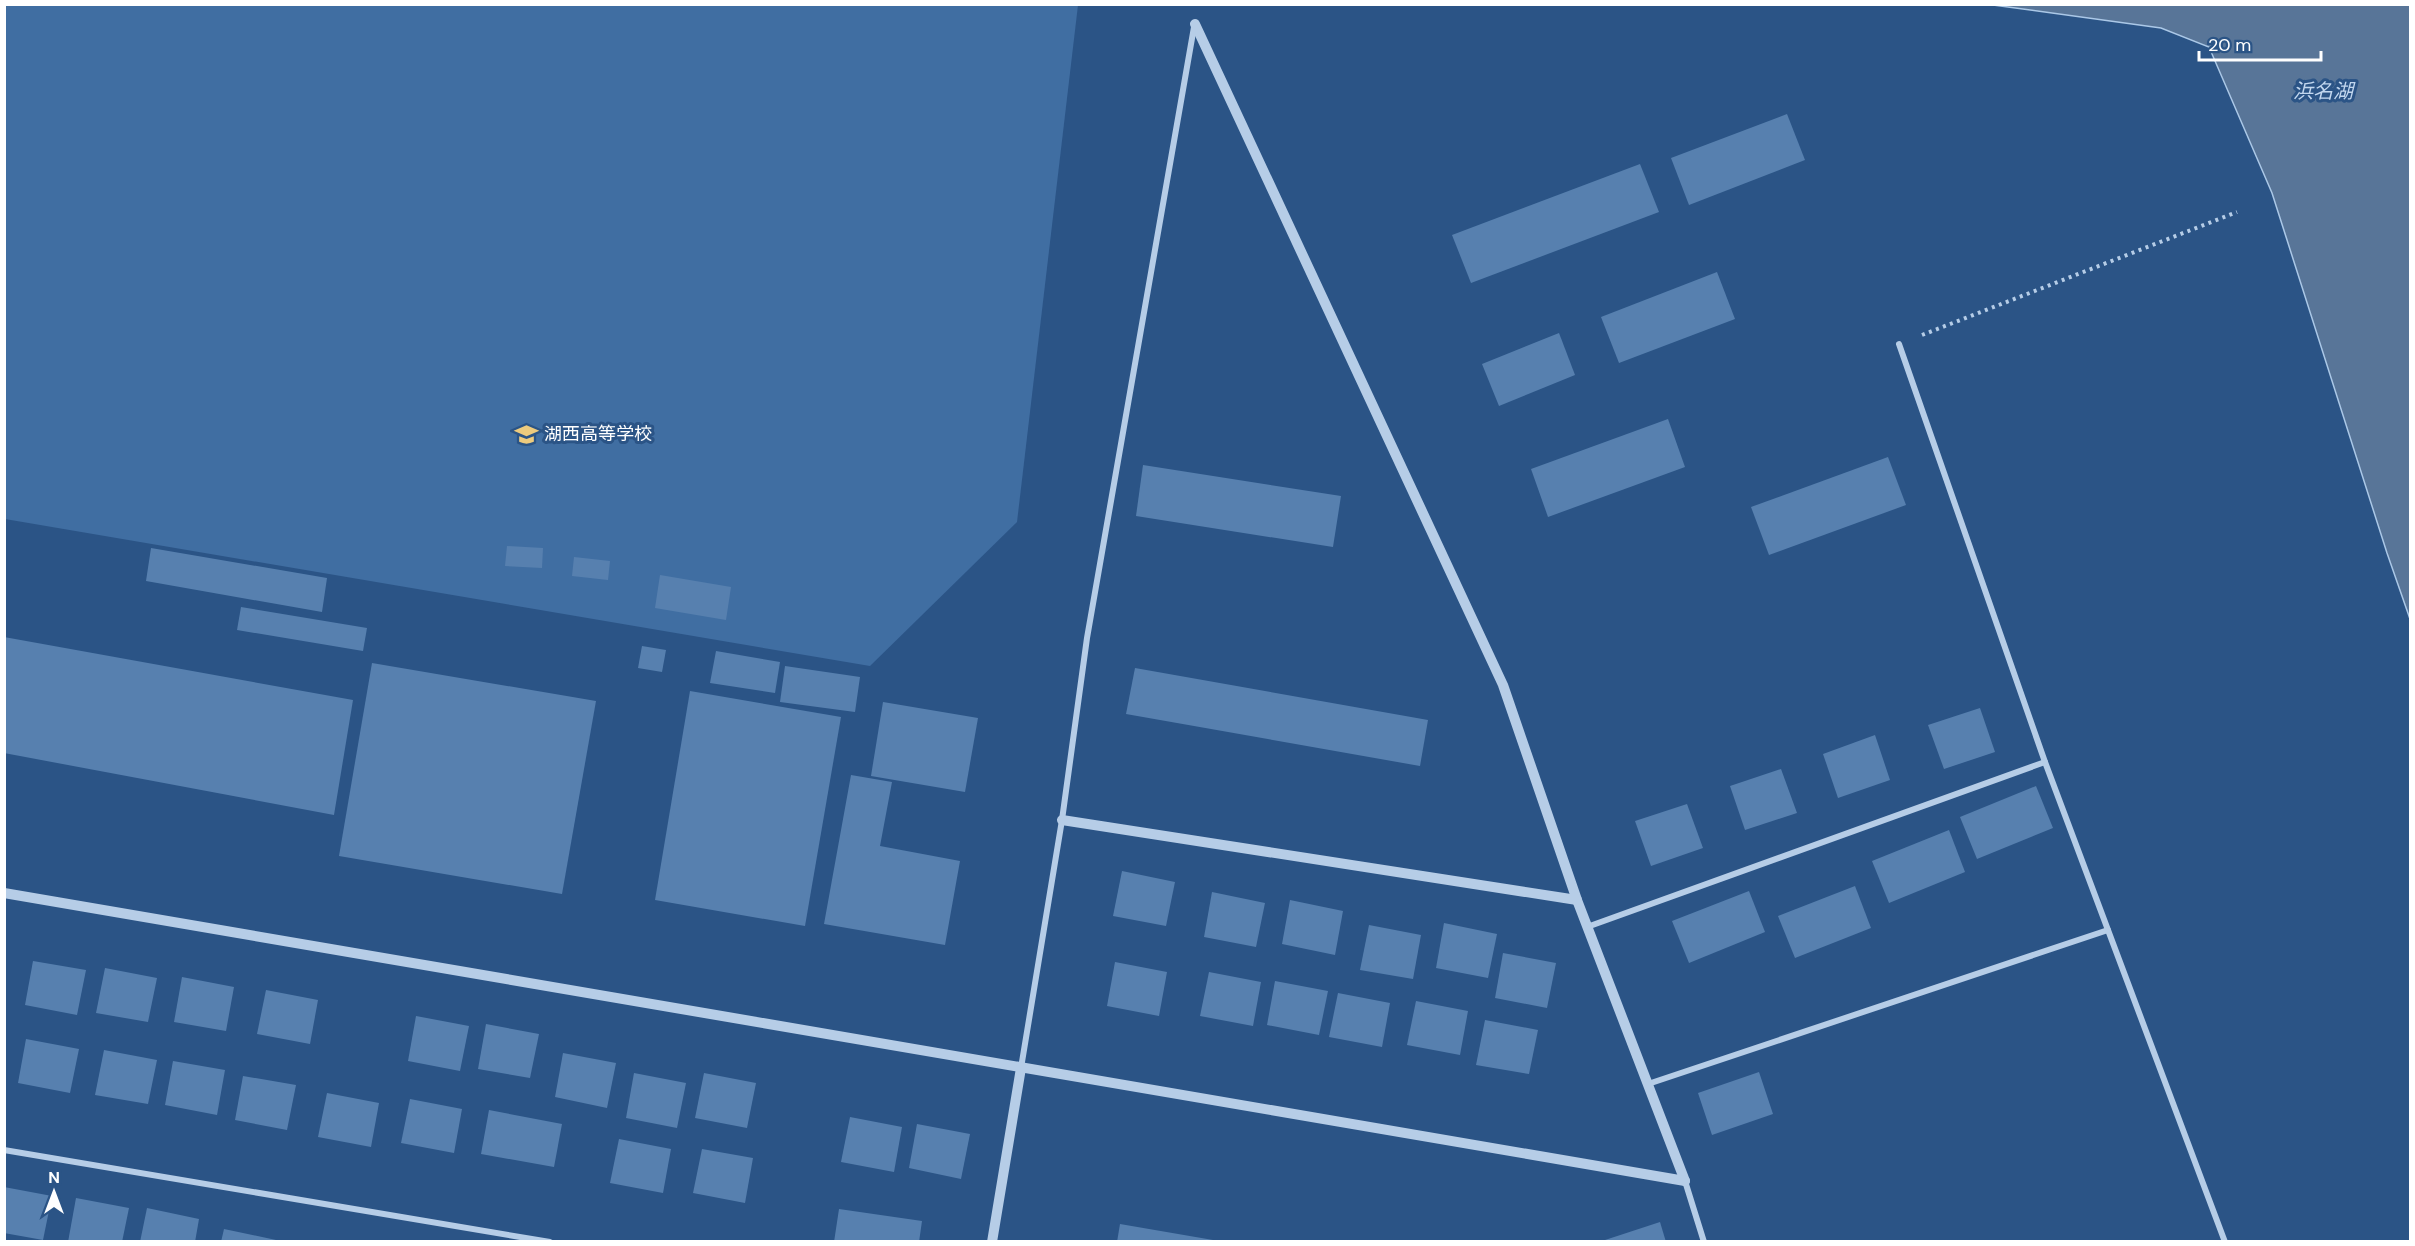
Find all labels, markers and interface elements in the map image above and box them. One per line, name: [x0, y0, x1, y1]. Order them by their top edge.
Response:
scale bar: [2199, 24, 2320, 62]
text: 20 m: [2208, 33, 2251, 57]
water label: 浜名湖: [2293, 78, 2356, 104]
school or university icon: 湖西高等学校: [513, 421, 539, 447]
place label: 湖西高等学校: [544, 422, 652, 446]
north arrow: [24, 1162, 84, 1222]
text: N: [48, 1167, 60, 1188]

